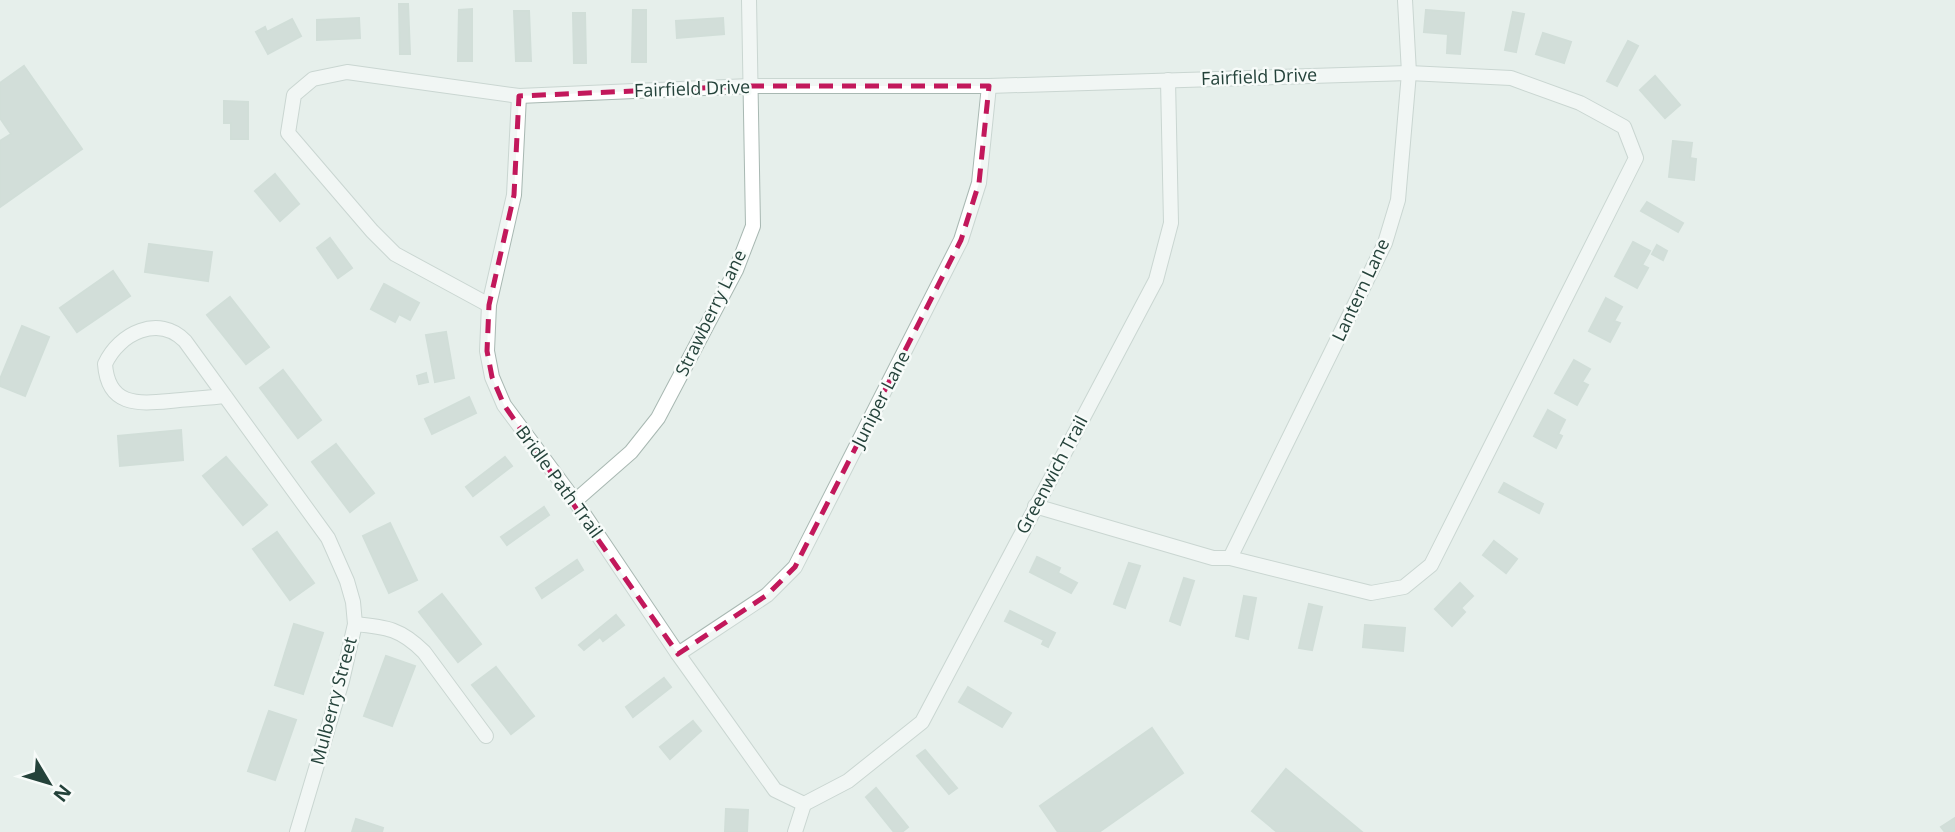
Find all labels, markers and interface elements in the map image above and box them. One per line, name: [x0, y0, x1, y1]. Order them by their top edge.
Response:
street label: Fairfield Drive: [1200, 62, 1317, 90]
street label: Fairfield Drive: [633, 74, 750, 102]
street label: Lantern Lane: [1326, 234, 1394, 345]
street label: Strawberry Lane: [669, 245, 751, 380]
street label: Juniper Lane: [845, 346, 915, 453]
street label: Greenwich Trail: [1010, 411, 1092, 538]
street label: Bridle Path Trail: [511, 420, 609, 542]
street label: Mulberry Street: [304, 634, 362, 767]
north arrow: [14, 748, 84, 818]
text: N: [47, 779, 77, 808]

